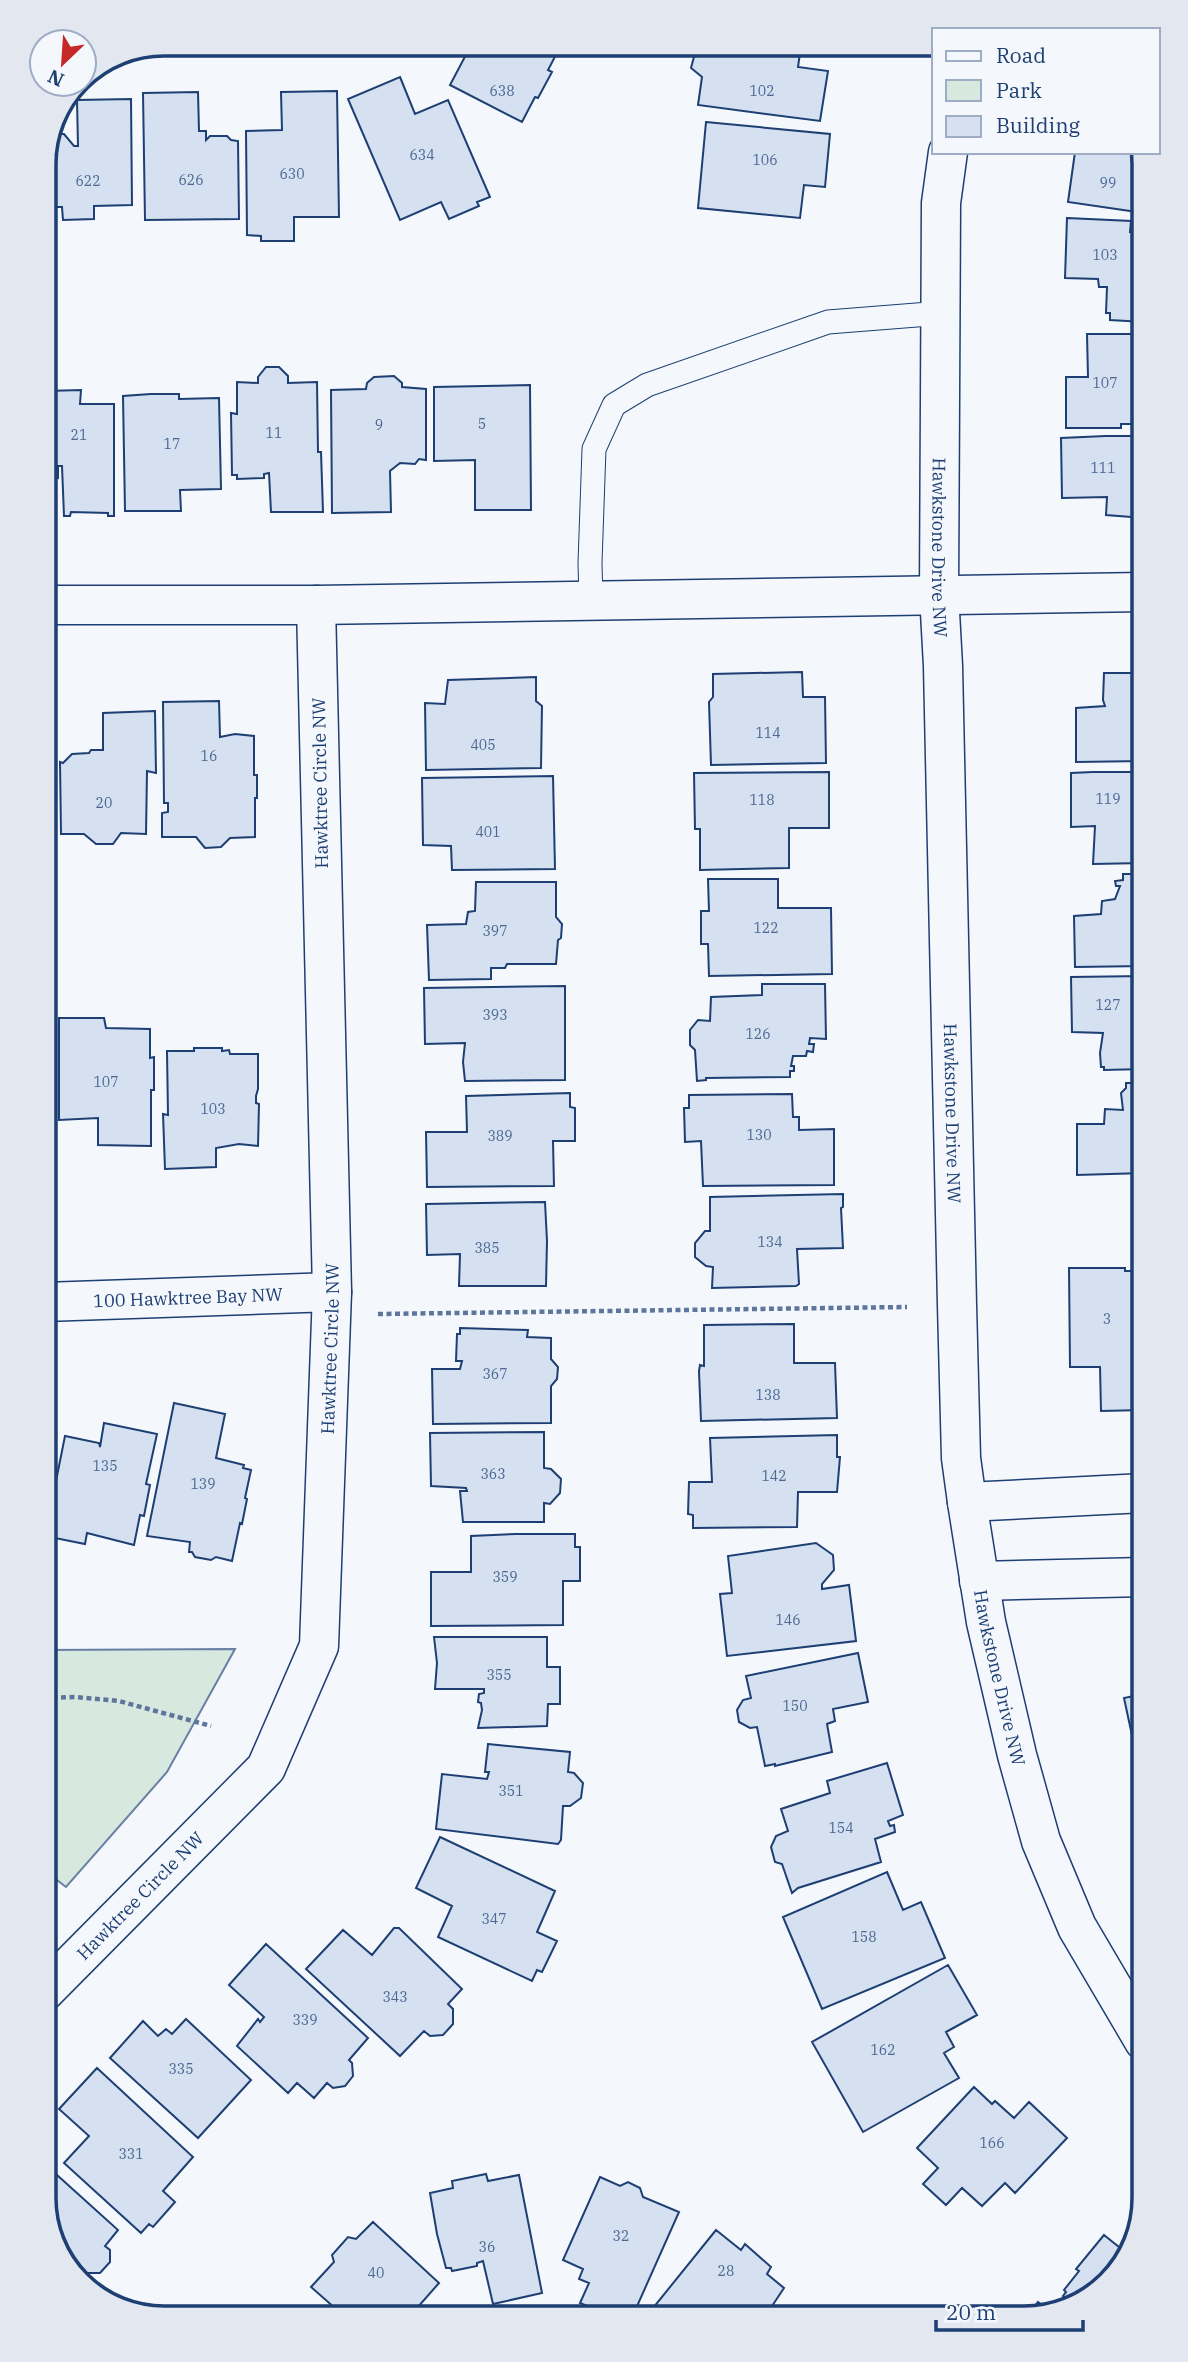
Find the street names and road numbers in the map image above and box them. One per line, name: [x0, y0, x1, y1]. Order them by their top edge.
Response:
street label: Hawkstone Drive NW: [927, 457, 953, 639]
street label: Hawktree Circle NW: [307, 697, 333, 869]
street label: Hawkstone Drive NW: [939, 1023, 966, 1204]
street label: Hawktree Circle NW: [315, 1262, 344, 1435]
street label: 100 Hawktree Bay NW: [93, 1282, 284, 1312]
street label: Hawkstone Drive NW: [970, 1588, 1031, 1769]
street label: Hawktree Circle NW: [71, 1826, 209, 1964]

